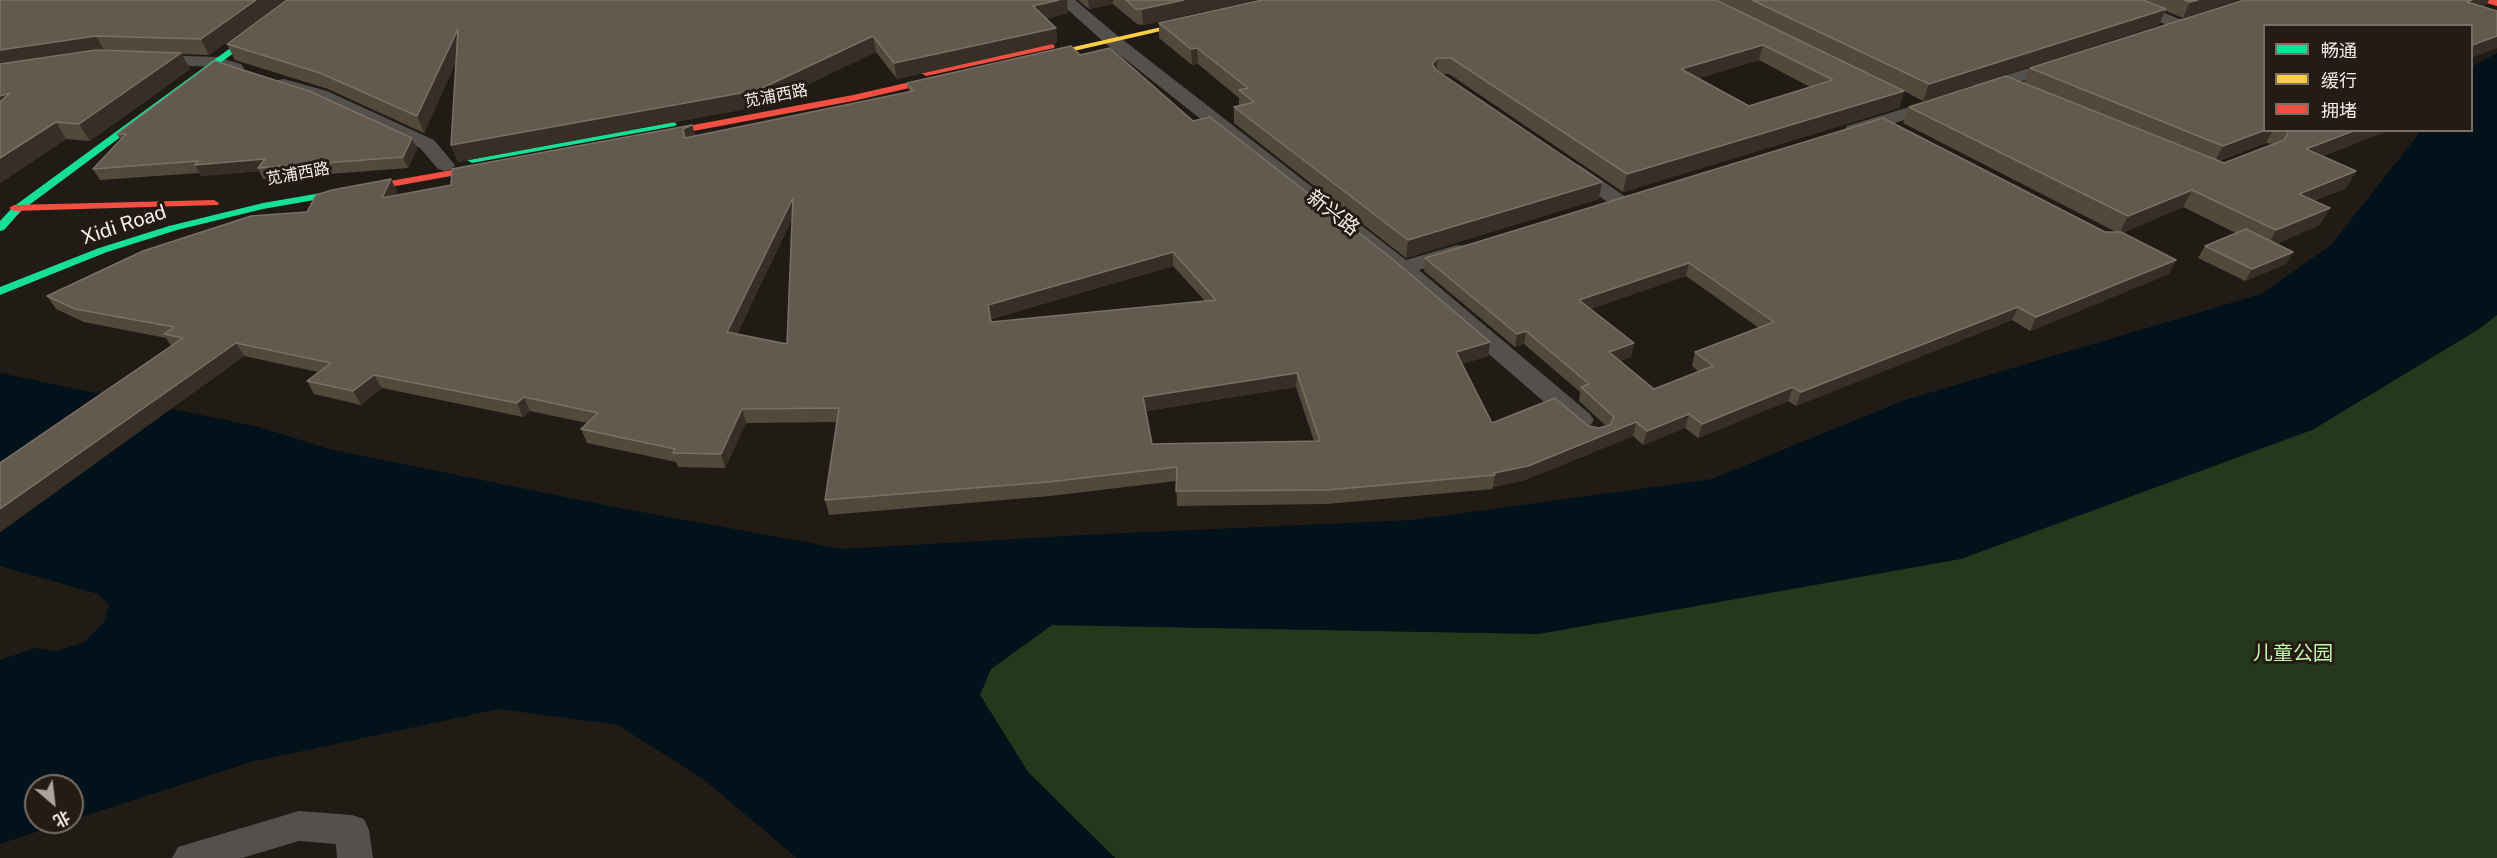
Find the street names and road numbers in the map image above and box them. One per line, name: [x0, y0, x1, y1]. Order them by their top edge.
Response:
street label: 苋浦西路: [743, 80, 809, 112]
street label: 苋浦西路: [265, 159, 331, 189]
street label: 新兴路: [1302, 185, 1364, 241]
street label: Xidi Road: [78, 200, 170, 250]

